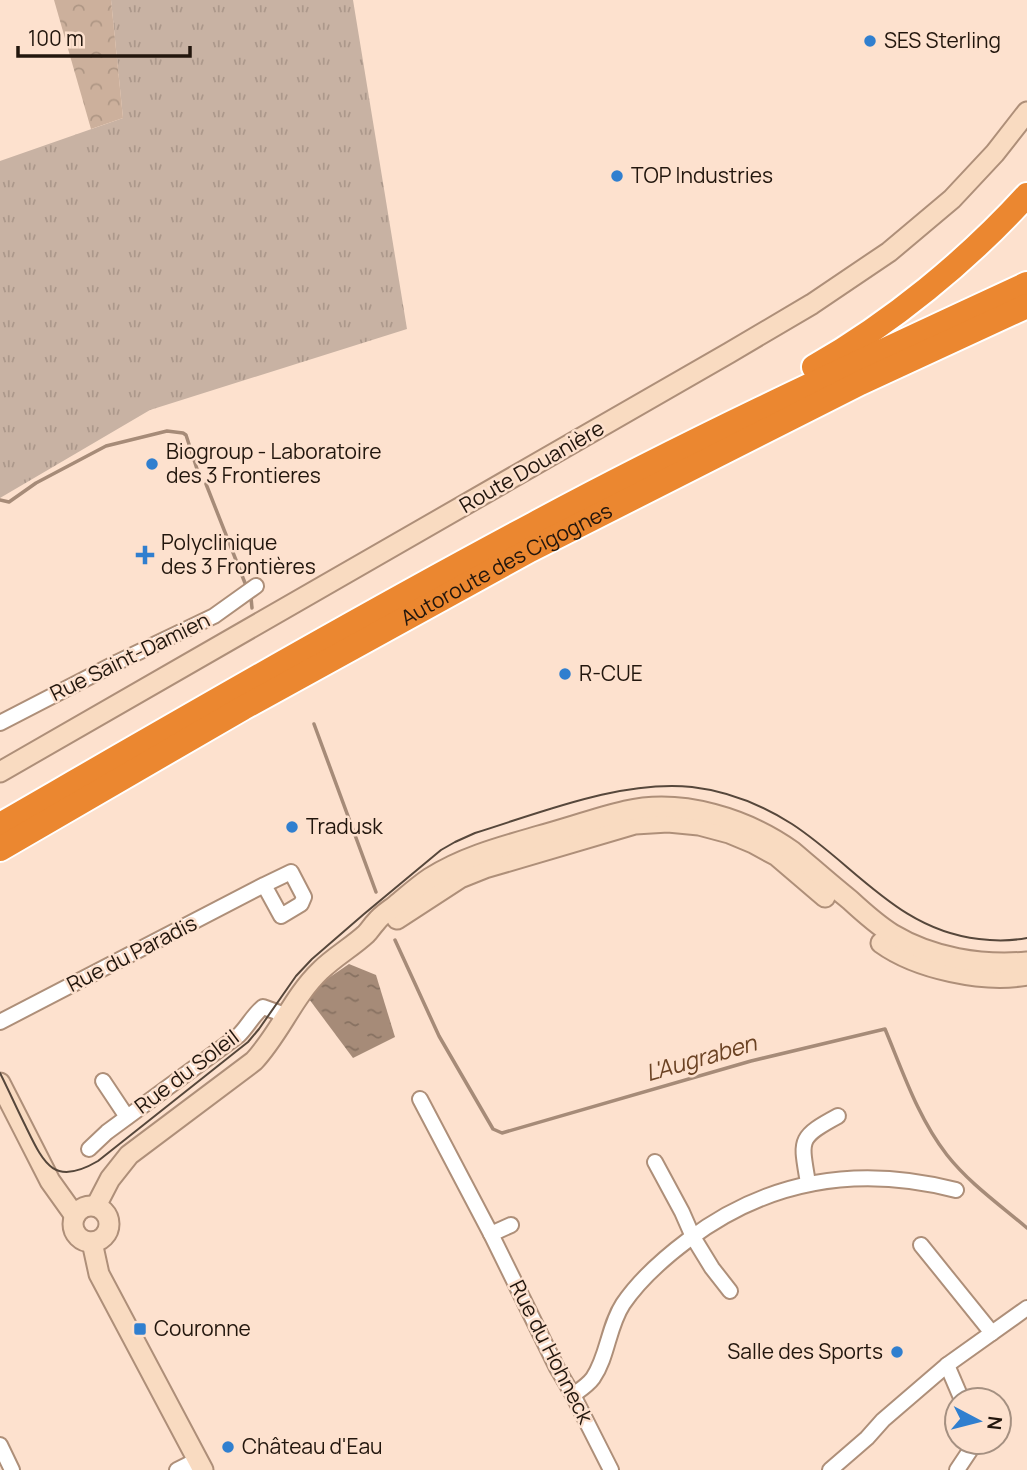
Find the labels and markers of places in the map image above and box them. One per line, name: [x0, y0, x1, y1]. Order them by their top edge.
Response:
place label: SES Sterling: [884, 26, 1001, 54]
marker: SES Sterling: [862, 33, 878, 49]
place label: TOP Industries: [631, 161, 773, 189]
marker: TOP Industries: [609, 168, 625, 184]
place label: Biogroup - Laboratoire des 3 Frontieres: [166, 437, 382, 489]
marker: Biogroup - Laboratoire des 3 Frontieres: [144, 456, 160, 472]
place label: Polyclinique des 3 Frontières: [161, 528, 316, 580]
marker: Polyclinique des 3 Frontières: [135, 545, 155, 565]
place label: R-CUE: [579, 659, 643, 687]
marker: R-CUE: [557, 666, 573, 682]
place label: Tradusk: [306, 812, 383, 840]
marker: Tradusk: [284, 819, 300, 835]
place label: Couronne: [154, 1314, 251, 1342]
marker: Couronne: [132, 1321, 148, 1337]
place label: Salle des Sports: [727, 1337, 883, 1365]
marker: Salle des Sports: [889, 1344, 905, 1360]
place label: Château d'Eau: [242, 1432, 383, 1460]
marker: Château d'Eau: [220, 1439, 236, 1455]

